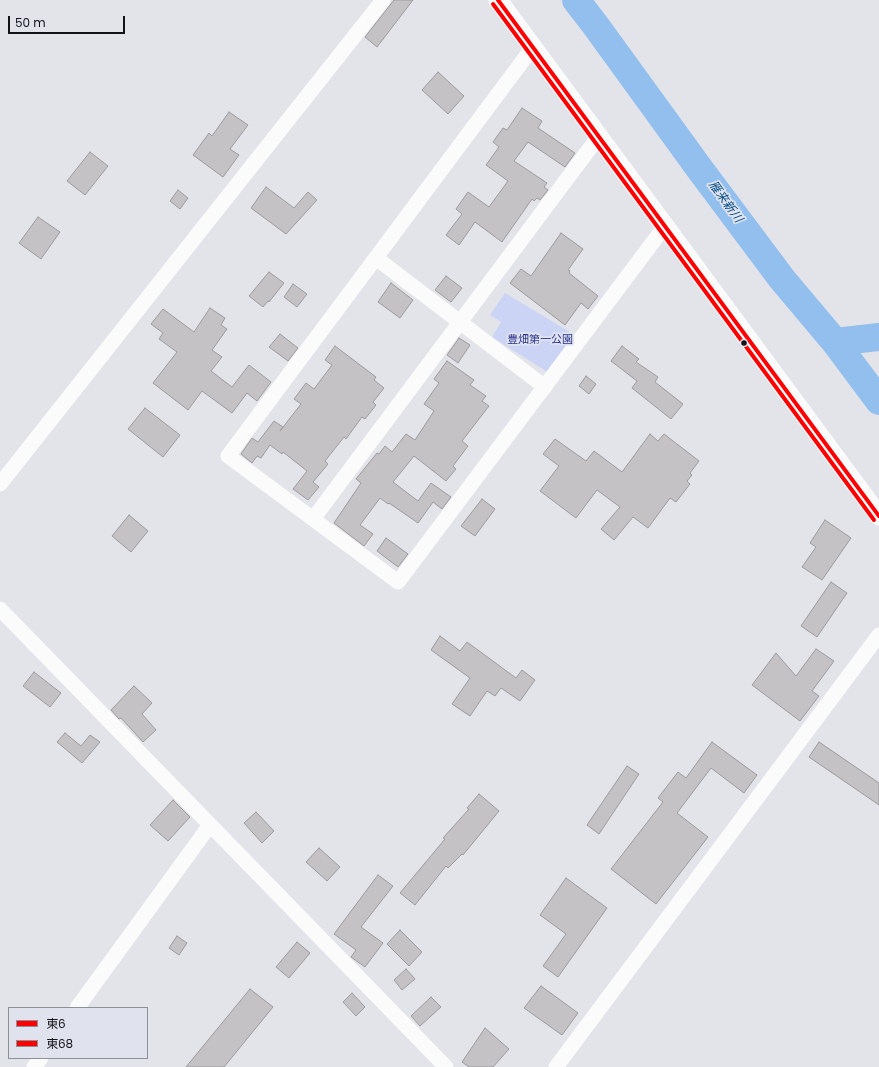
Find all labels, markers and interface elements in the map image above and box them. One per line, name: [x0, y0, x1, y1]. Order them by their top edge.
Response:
scale bar: [10, 8, 127, 34]
text: 50 m: [15, 14, 46, 31]
water label: 雁来新川: [705, 178, 745, 226]
park label: 豊畑第一公園: [507, 333, 573, 347]
unlabelled marker: [739, 338, 749, 348]
legend: [8, 1007, 148, 1059]
text: 東6: [46, 1015, 66, 1032]
text: 東68: [46, 1035, 73, 1052]

